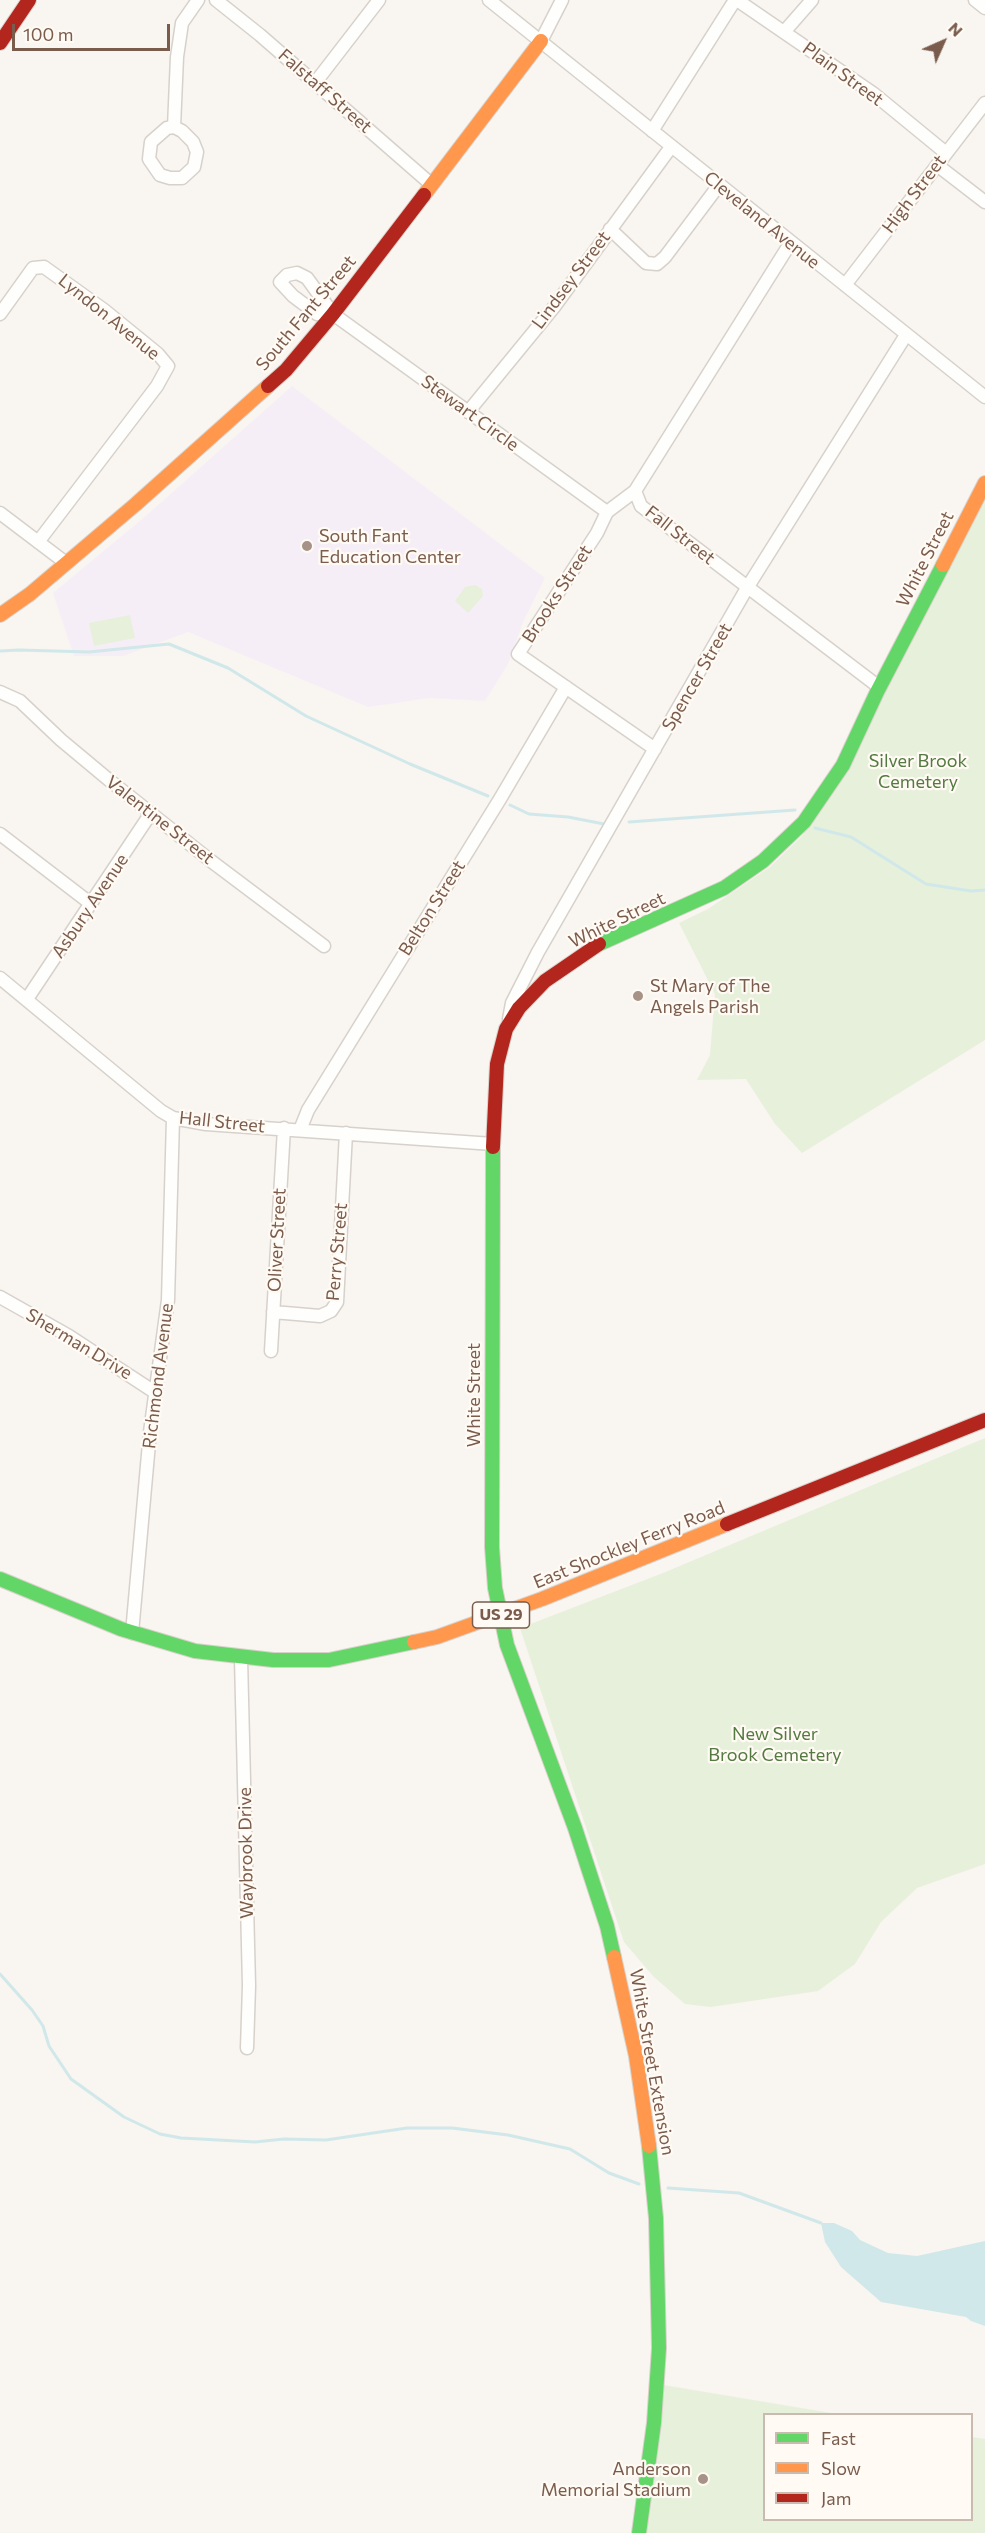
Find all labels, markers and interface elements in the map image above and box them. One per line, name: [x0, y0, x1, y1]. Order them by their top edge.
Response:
scale bar: [15, 12, 172, 50]
north arrow: [913, 12, 973, 72]
text: N: [945, 18, 967, 40]
text: 100 m: [23, 23, 73, 45]
street label: Plain Street: [798, 37, 888, 111]
street label: Falstaff Street: [274, 44, 376, 138]
street label: High Street: [878, 151, 950, 237]
street label: Cleveland Avenue: [700, 167, 824, 273]
street label: Lindsey Street: [527, 227, 615, 333]
street label: South Fant Street: [251, 251, 361, 375]
street label: Lyndon Avenue: [54, 269, 164, 365]
street label: Stewart Circle: [417, 370, 523, 456]
street label: Fall Street: [641, 501, 719, 569]
street label: White Street: [892, 508, 958, 610]
place label: South Fant Education Center: [319, 525, 461, 568]
marker: South Fant Education Center: [300, 539, 314, 553]
street label: Brooks Street: [517, 541, 597, 647]
street label: Spencer Street: [657, 619, 737, 735]
park label: Silver Brook Cemetery: [869, 750, 967, 792]
street label: Valentine Street: [102, 771, 218, 869]
street label: Asbury Avenue: [47, 850, 133, 962]
street label: Belton Street: [394, 856, 470, 960]
street label: White Street: [565, 887, 669, 953]
place label: St Mary of The Angels Parish: [650, 975, 770, 1018]
marker: St Mary of The Angels Parish: [631, 989, 645, 1003]
street label: Hall Street: [178, 1107, 266, 1137]
street label: Oliver Street: [263, 1188, 291, 1292]
street label: Perry Street: [322, 1202, 352, 1302]
street label: Richmond Avenue: [138, 1302, 178, 1450]
street label: Sherman Drive: [22, 1304, 136, 1384]
street label: White Street: [463, 1343, 485, 1447]
street label: East Shockley Ferry Road: [530, 1497, 728, 1593]
road number: US 29: [472, 1602, 530, 1628]
park label: New Silver Brook Cemetery: [708, 1723, 842, 1766]
street label: Waybrook Drive: [234, 1787, 258, 1919]
street label: White Street Extension: [625, 1967, 679, 2157]
legend: [763, 2413, 973, 2521]
text: Fast: [821, 2427, 856, 2449]
text: Slow: [821, 2457, 861, 2479]
place label: Anderson Memorial Stadium: [541, 2458, 691, 2500]
marker: Anderson Memorial Stadium: [696, 2472, 710, 2486]
text: Jam: [821, 2487, 851, 2509]

